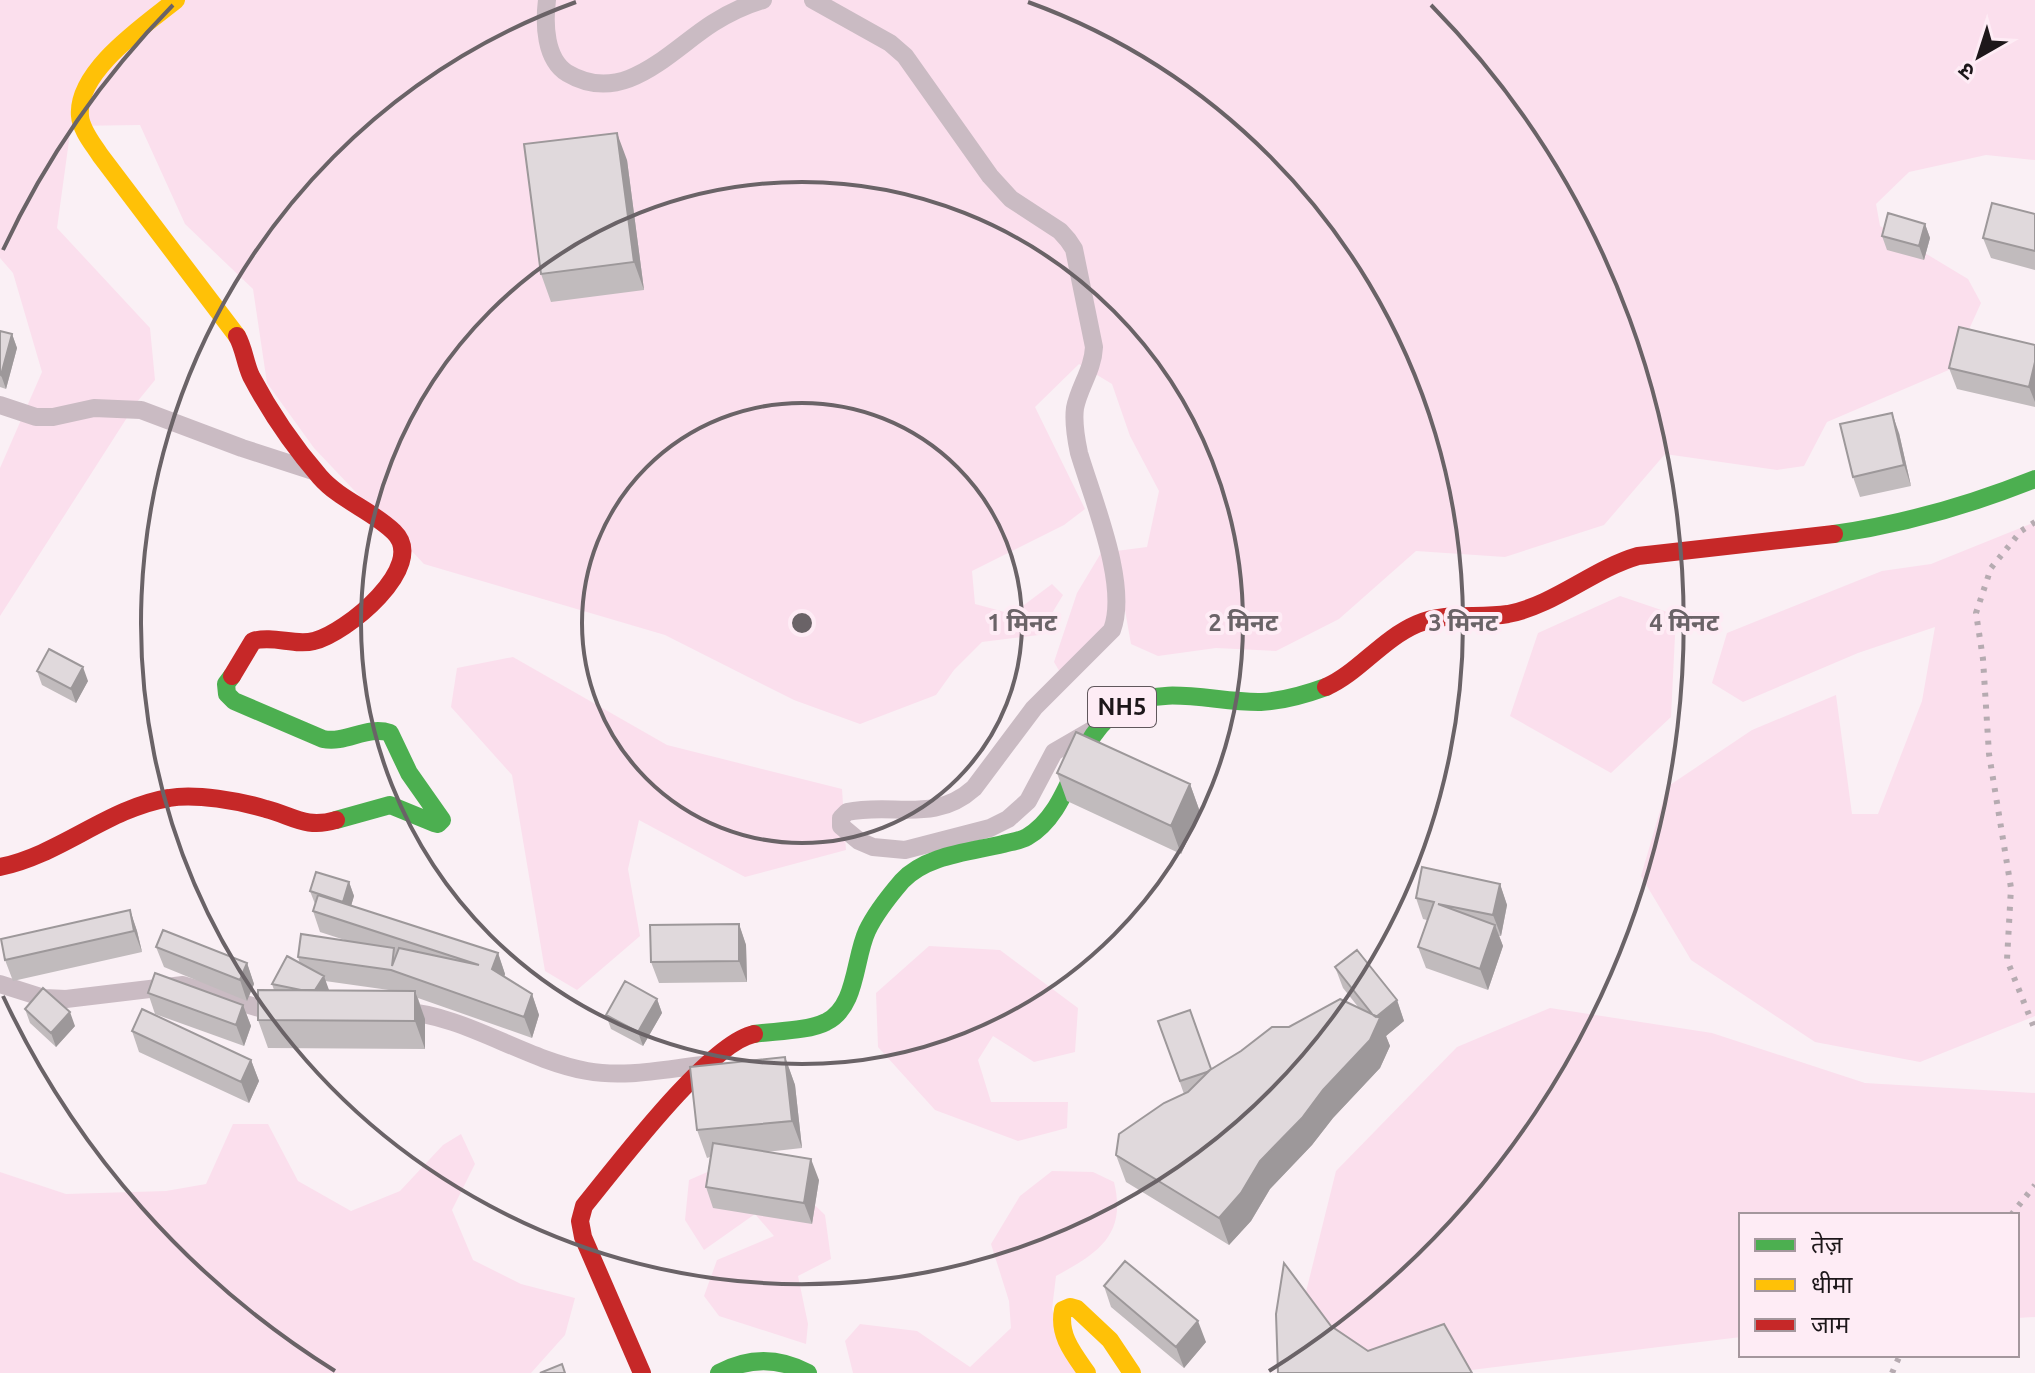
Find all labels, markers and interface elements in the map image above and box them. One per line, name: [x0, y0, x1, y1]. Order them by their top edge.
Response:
north arrow: [1939, 16, 2019, 96]
text: उ: [1952, 57, 1979, 86]
centre of rings: [788, 609, 816, 637]
text: 1 मिनट: [987, 609, 1058, 636]
text: 2 मिनट: [1208, 609, 1279, 636]
text: 3 मिनट: [1428, 609, 1499, 636]
text: 4 मिनट: [1649, 609, 1720, 636]
road number: NH5: [1088, 687, 1156, 727]
legend: [1739, 1213, 2019, 1357]
text: तेज़: [1811, 1231, 1844, 1258]
text: धीमा: [1811, 1271, 1853, 1298]
text: जाम: [1811, 1311, 1850, 1338]

